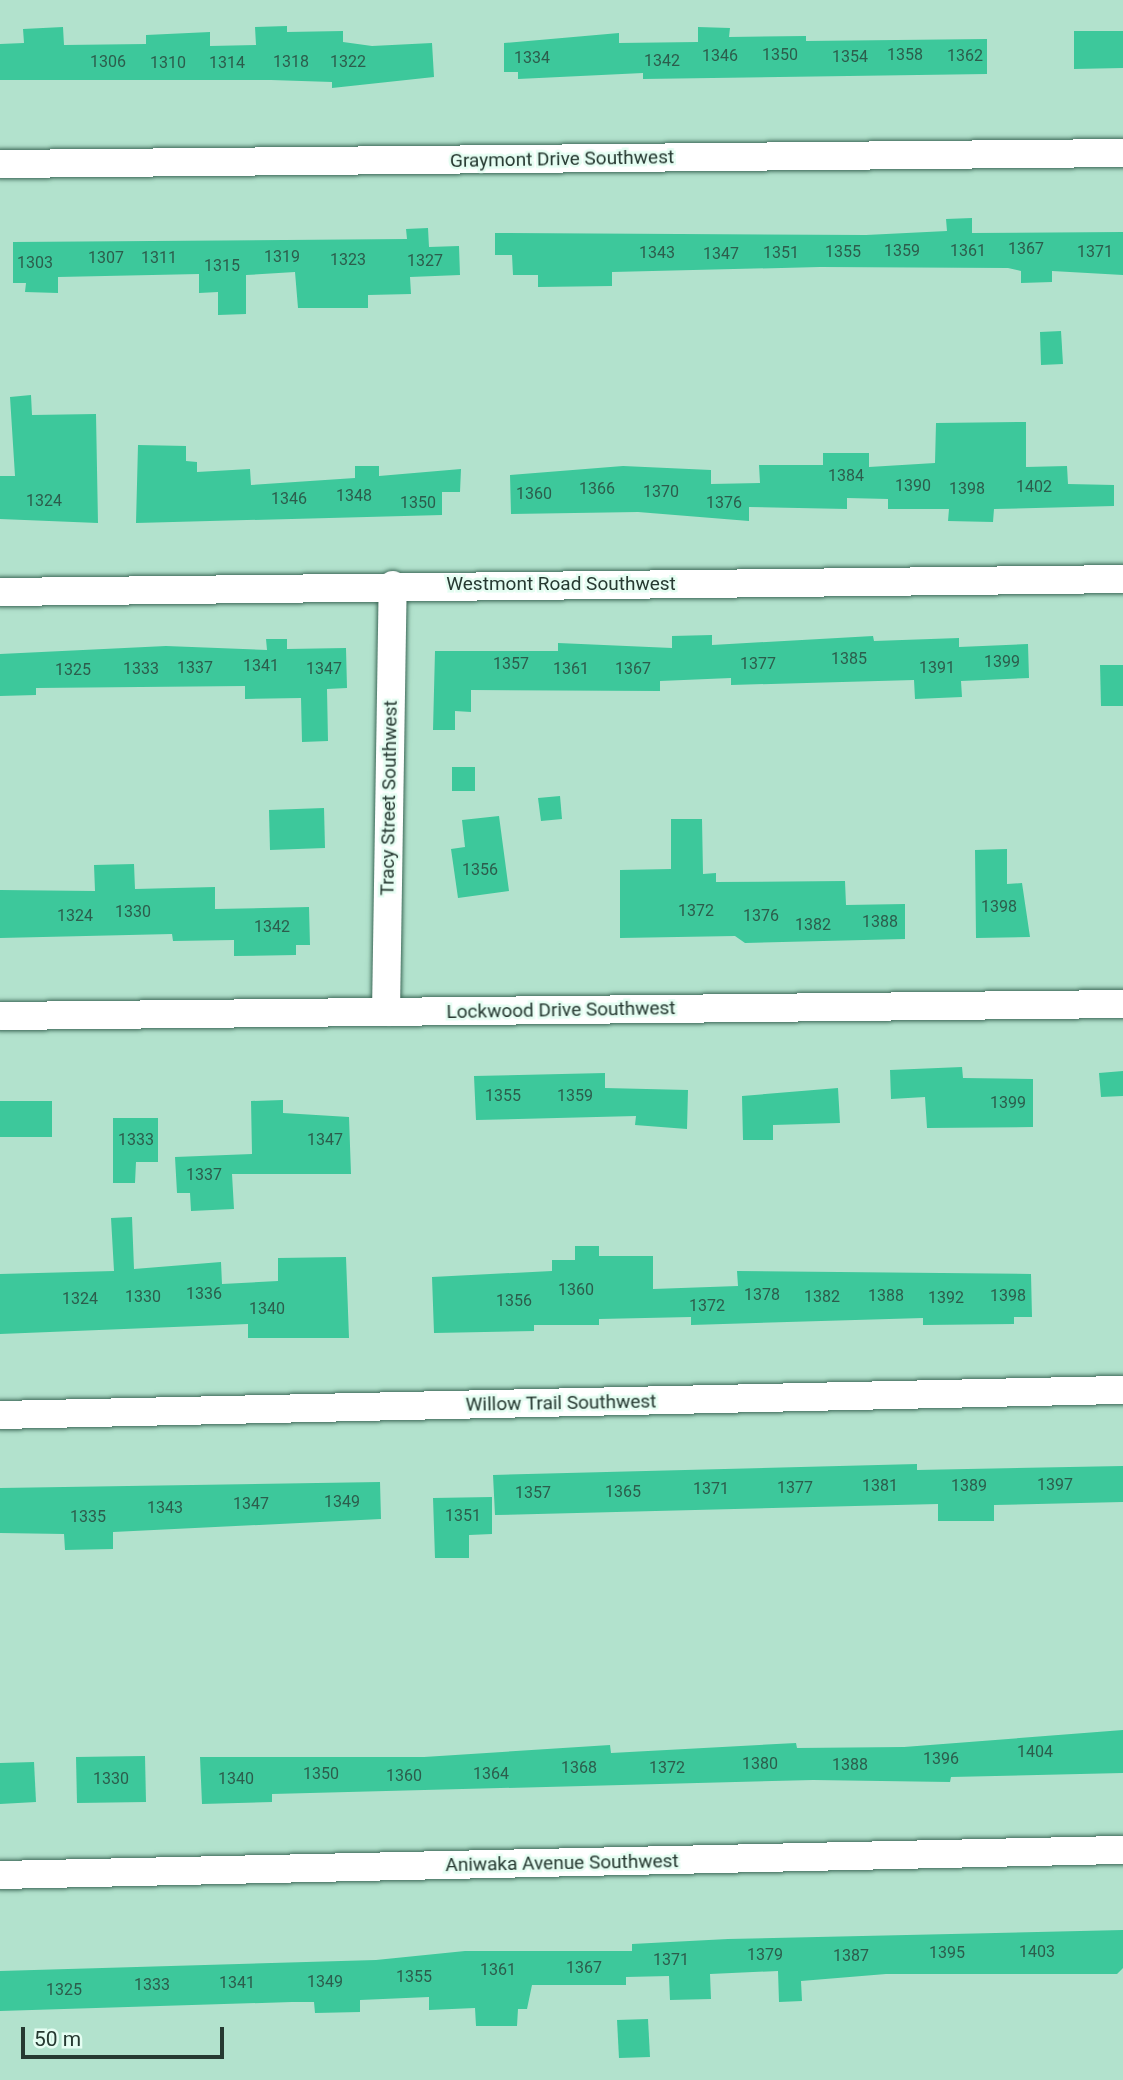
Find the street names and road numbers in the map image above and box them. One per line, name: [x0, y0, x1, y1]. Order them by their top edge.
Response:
street label: Graymont Drive Southwest: [450, 146, 674, 172]
street label: Westmont Road Southwest: [446, 573, 676, 595]
street label: Tracy Street Southwest: [376, 700, 402, 896]
street label: Lockwood Drive Southwest: [446, 997, 676, 1023]
street label: Willow Trail Southwest: [465, 1390, 657, 1416]
street label: Aniwaka Avenue Southwest: [445, 1850, 679, 1876]

